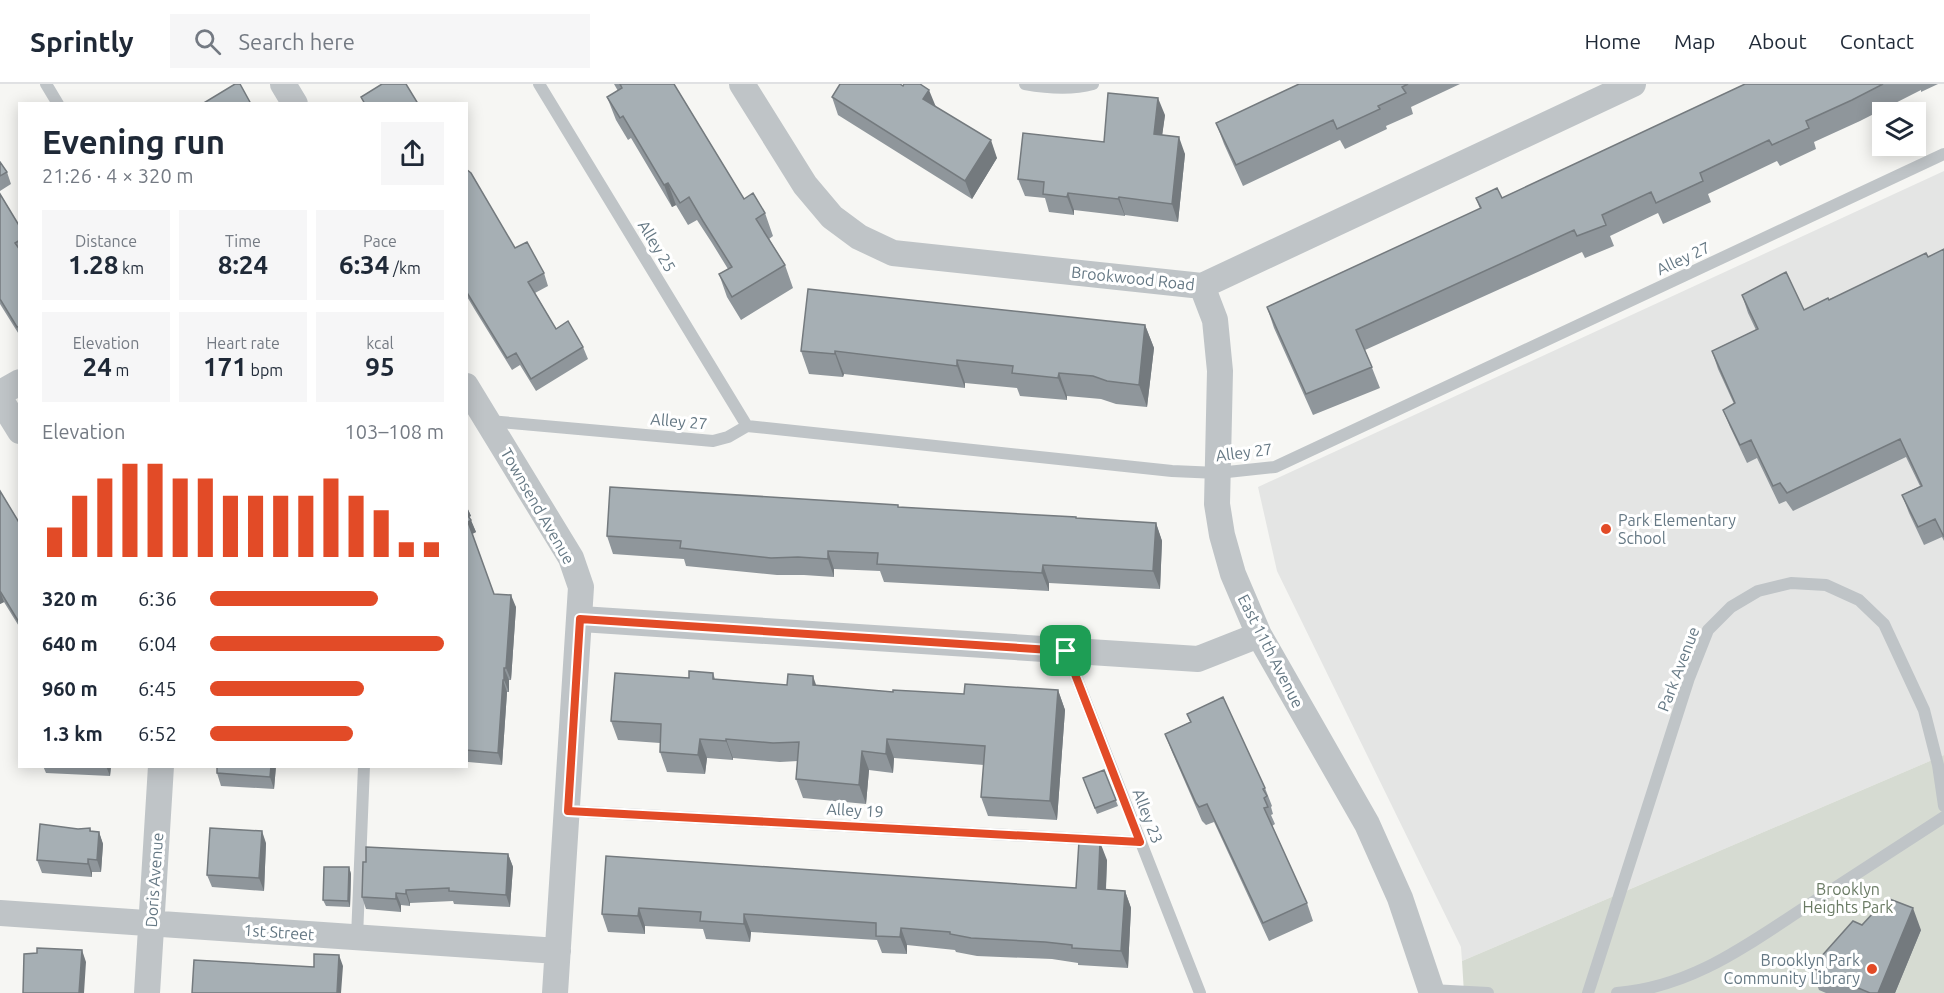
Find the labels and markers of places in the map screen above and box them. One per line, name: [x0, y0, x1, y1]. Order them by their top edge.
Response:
place label: Park Elementary School: [1618, 511, 1736, 547]
marker: Park Elementary School: [1599, 522, 1613, 536]
pin: [1040, 625, 1091, 676]
place label: Brooklyn Park Community Library: [1724, 951, 1860, 987]
marker: Brooklyn Park Community Library: [1865, 962, 1879, 976]

